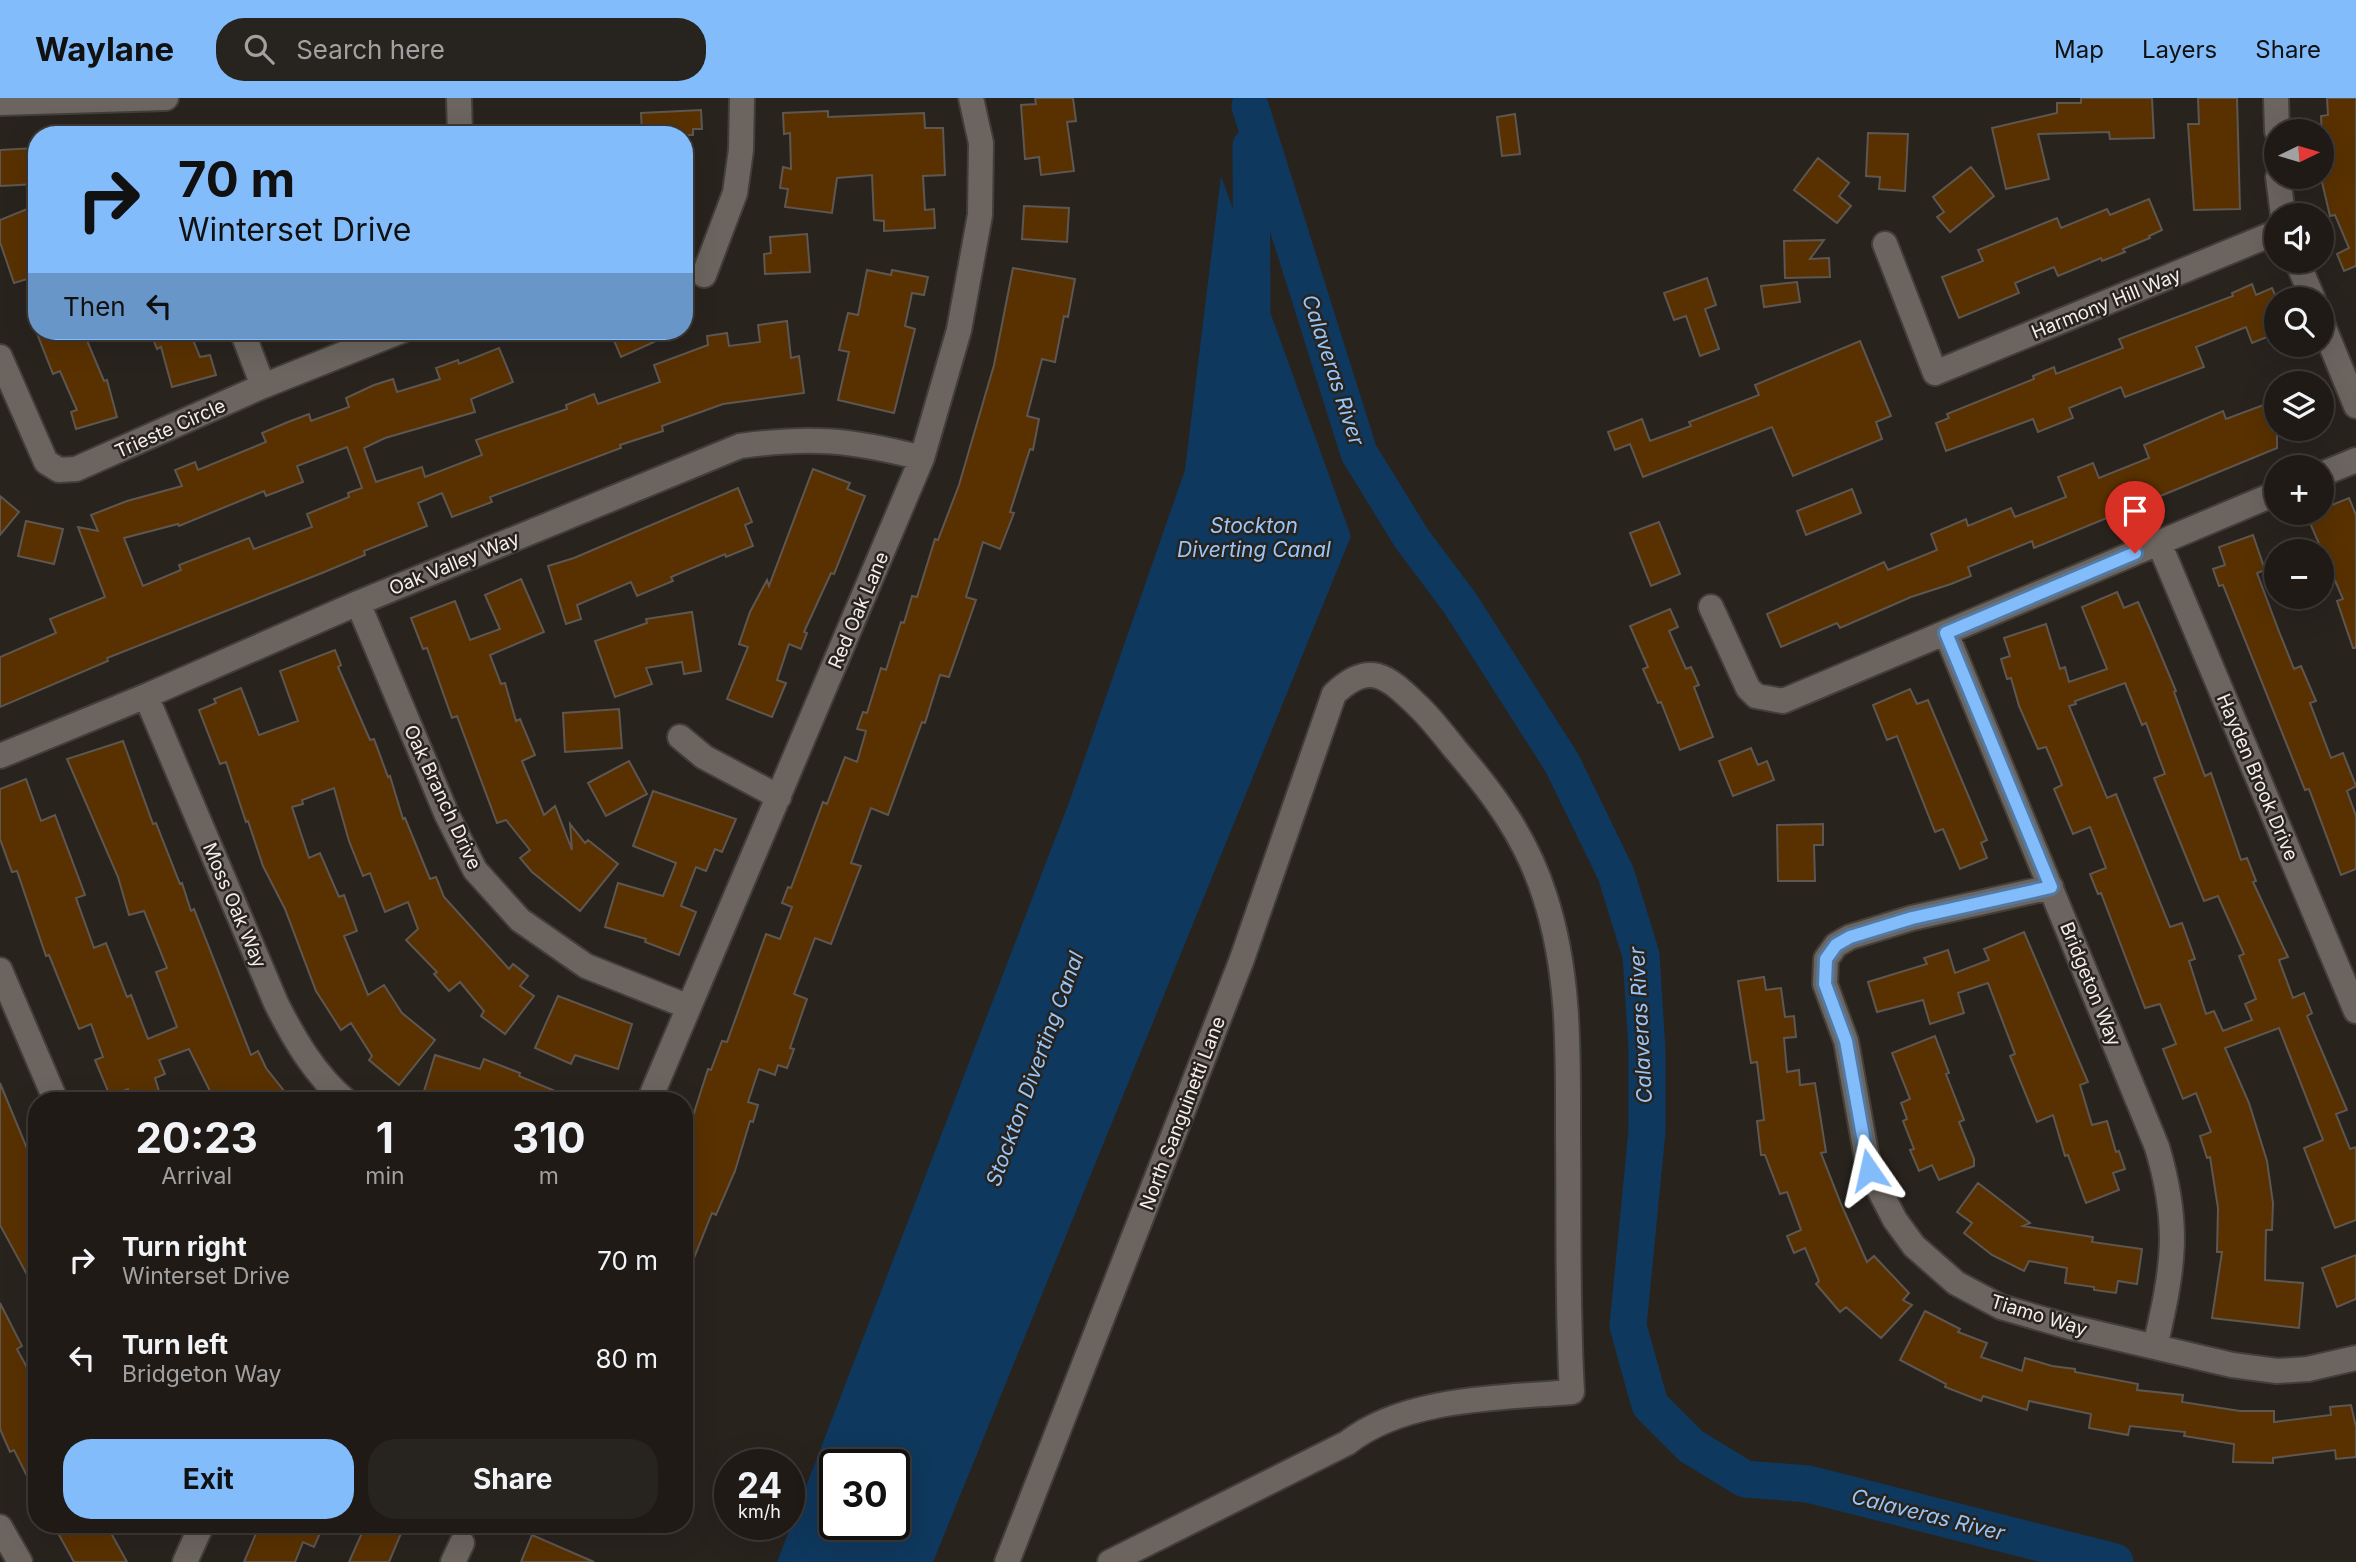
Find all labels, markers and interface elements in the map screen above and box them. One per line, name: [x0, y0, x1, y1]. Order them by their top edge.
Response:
search box: [216, 18, 706, 81]
text: Waylane: [35, 29, 174, 69]
icon: search: [240, 30, 278, 68]
text: Search here: [296, 34, 445, 65]
text: Map: [2054, 35, 2104, 64]
text: Layers: [2142, 35, 2217, 64]
text: Share: [2255, 35, 2321, 64]
north arrow: [2264, 119, 2334, 189]
map controls: [2264, 119, 2334, 609]
text: 70 m: [178, 150, 295, 209]
icon: right: [63, 154, 154, 245]
button: sound: [2264, 203, 2334, 273]
text: Winterset Drive: [178, 210, 411, 249]
street label: Harmony Hill Way: [2028, 263, 2185, 344]
icon: left: [140, 287, 178, 325]
button: search: [2264, 287, 2334, 357]
text: Then: [63, 291, 126, 322]
water label: Calaveras River: [1297, 291, 1370, 449]
button: layers: [2264, 371, 2334, 441]
street label: Trieste Circle: [111, 394, 229, 463]
button: +: [2264, 455, 2334, 525]
pin: [2105, 481, 2165, 553]
icon: arrive: [2116, 492, 2154, 530]
water label: Stockton Diverting Canal: [1177, 513, 1332, 562]
street label: Oak Valley Way: [386, 527, 523, 600]
button: −: [2264, 539, 2334, 609]
street label: Red Oak Lane: [824, 548, 893, 672]
street label: Hayden Brook Drive: [2212, 690, 2303, 864]
street label: Oak Branch Drive: [399, 721, 486, 873]
street label: Moss Oak Way: [198, 839, 271, 972]
street label: Bridgeton Way: [2055, 919, 2126, 1050]
water label: Calaveras River: [1624, 945, 1657, 1104]
water label: Stockton Diverting Canal: [980, 947, 1089, 1189]
street label: North Sanguinetti Lane: [1135, 1013, 1230, 1213]
text: 20:23: [135, 1112, 258, 1163]
text: 1: [376, 1112, 394, 1163]
text: 310: [512, 1112, 586, 1163]
position arrow: [1832, 1133, 1906, 1207]
text: Arrival: [161, 1162, 232, 1190]
text: min: [365, 1162, 405, 1190]
text: m: [539, 1162, 559, 1190]
text: Turn right: [122, 1231, 247, 1262]
icon: right: [63, 1241, 101, 1279]
text: 70 m: [597, 1245, 658, 1276]
text: Winterset Drive: [122, 1262, 290, 1290]
street label: Tiamo Way: [1988, 1290, 2090, 1341]
text: Turn left: [122, 1329, 228, 1360]
icon: left: [63, 1339, 101, 1377]
text: 80 m: [595, 1343, 658, 1374]
text: Bridgeton Way: [122, 1360, 281, 1388]
button: Exit: [63, 1439, 354, 1519]
button: Share: [368, 1439, 658, 1519]
speed limit sign: 30: [819, 1449, 910, 1540]
text: 24: [737, 1464, 782, 1506]
water label: Calaveras River: [1849, 1483, 2008, 1546]
text: km/h: [738, 1501, 781, 1522]

